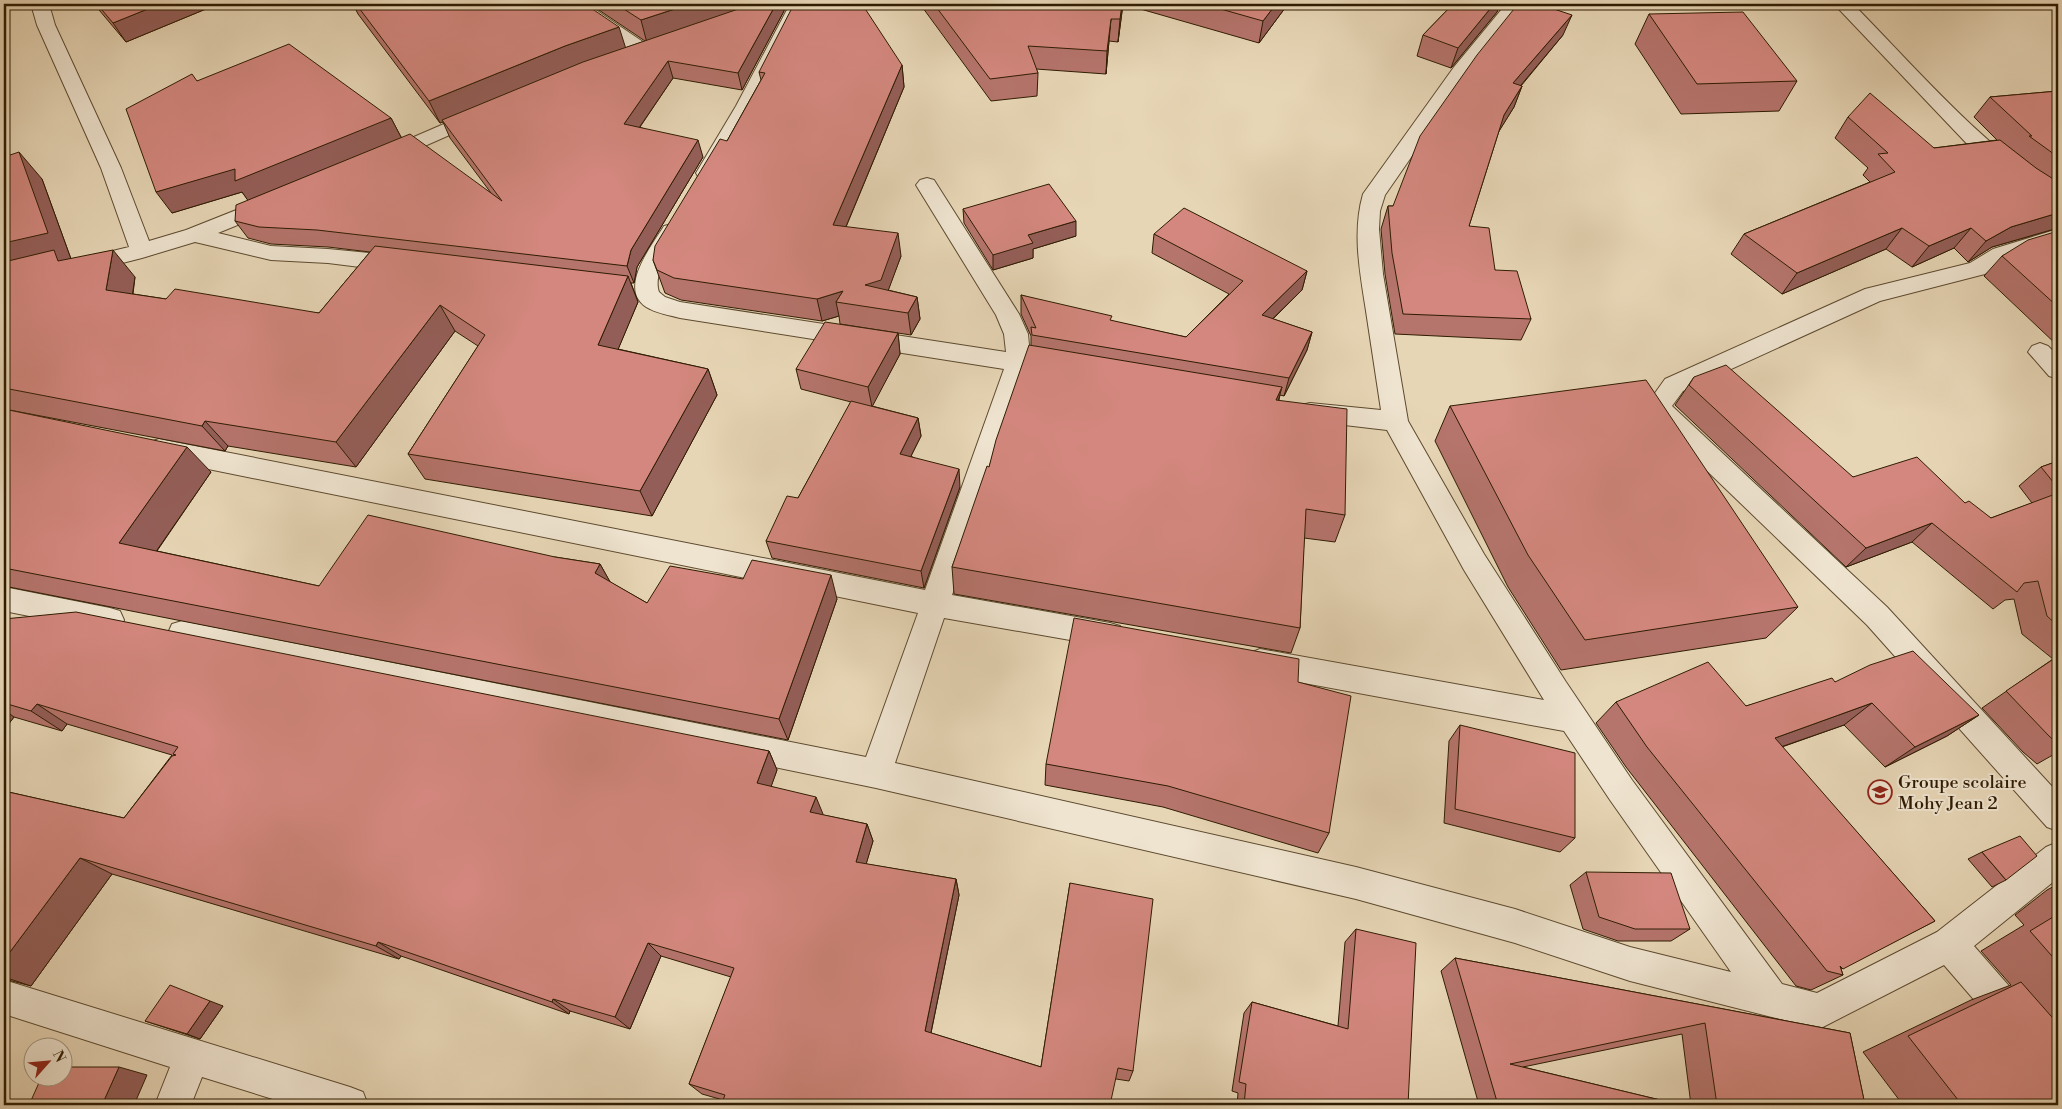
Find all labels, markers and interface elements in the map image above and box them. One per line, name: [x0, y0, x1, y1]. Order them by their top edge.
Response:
place label: Groupe scolaire Mohy Jean 2: [1898, 771, 2027, 815]
school or university icon: Groupe scolaire Mohy Jean 2: [1867, 779, 1893, 805]
north arrow: [22, 1036, 72, 1086]
text: N: [48, 1048, 69, 1066]

